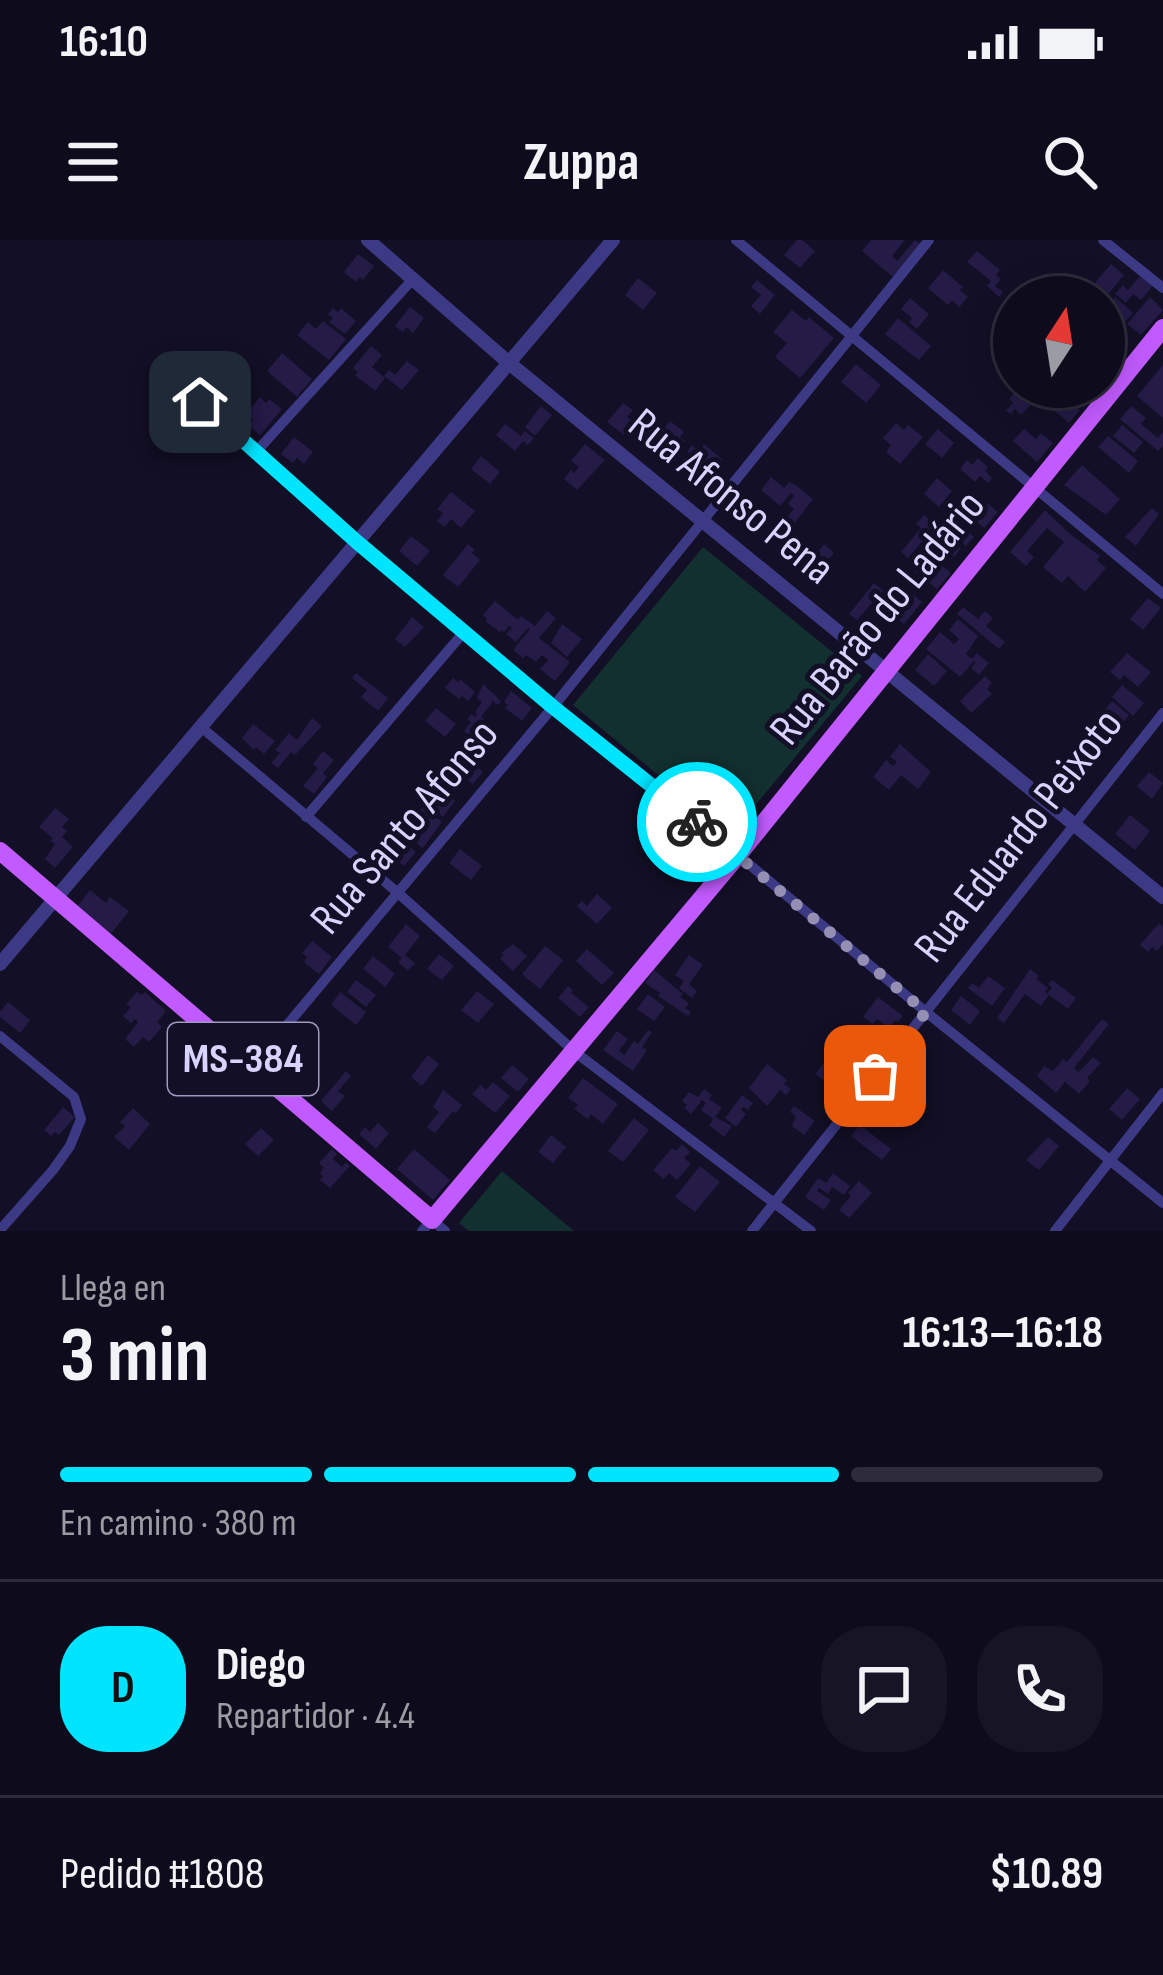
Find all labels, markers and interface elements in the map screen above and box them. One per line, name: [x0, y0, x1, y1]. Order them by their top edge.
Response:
text: 16:10: [60, 15, 148, 70]
icon: menu: [60, 129, 126, 195]
icon: search: [1037, 129, 1103, 195]
text: Zuppa: [524, 130, 639, 195]
north arrow: [993, 276, 1125, 408]
map controls: [993, 276, 1125, 408]
pin: [149, 351, 251, 453]
icon: home: [167, 369, 233, 435]
street label: Rua Afonso Pena: [617, 397, 845, 597]
street label: Rua Barão do Ladário: [759, 480, 997, 756]
street label: Rua Eduardo Peixoto: [903, 698, 1135, 974]
street label: Rua Santo Afonso: [299, 708, 511, 946]
courier: [637, 762, 757, 882]
icon: bike: [664, 789, 730, 855]
road number: MS-384: [168, 1023, 318, 1095]
pin: [824, 1025, 926, 1127]
icon: bag: [842, 1043, 908, 1109]
text: Llega en: [60, 1265, 166, 1312]
text: 16:13–16:18: [902, 1306, 1103, 1361]
text: 3 min: [60, 1310, 209, 1403]
text: En camino · 380 m: [60, 1500, 296, 1547]
button: chat: [821, 1626, 947, 1752]
button: phone: [977, 1626, 1103, 1752]
text: Diego: [216, 1638, 306, 1693]
text: D: [111, 1661, 135, 1716]
text: Repartidor · 4.4: [216, 1693, 415, 1740]
text: Pedido #1808: [60, 1847, 265, 1902]
text: $10.89: [989, 1847, 1103, 1902]

